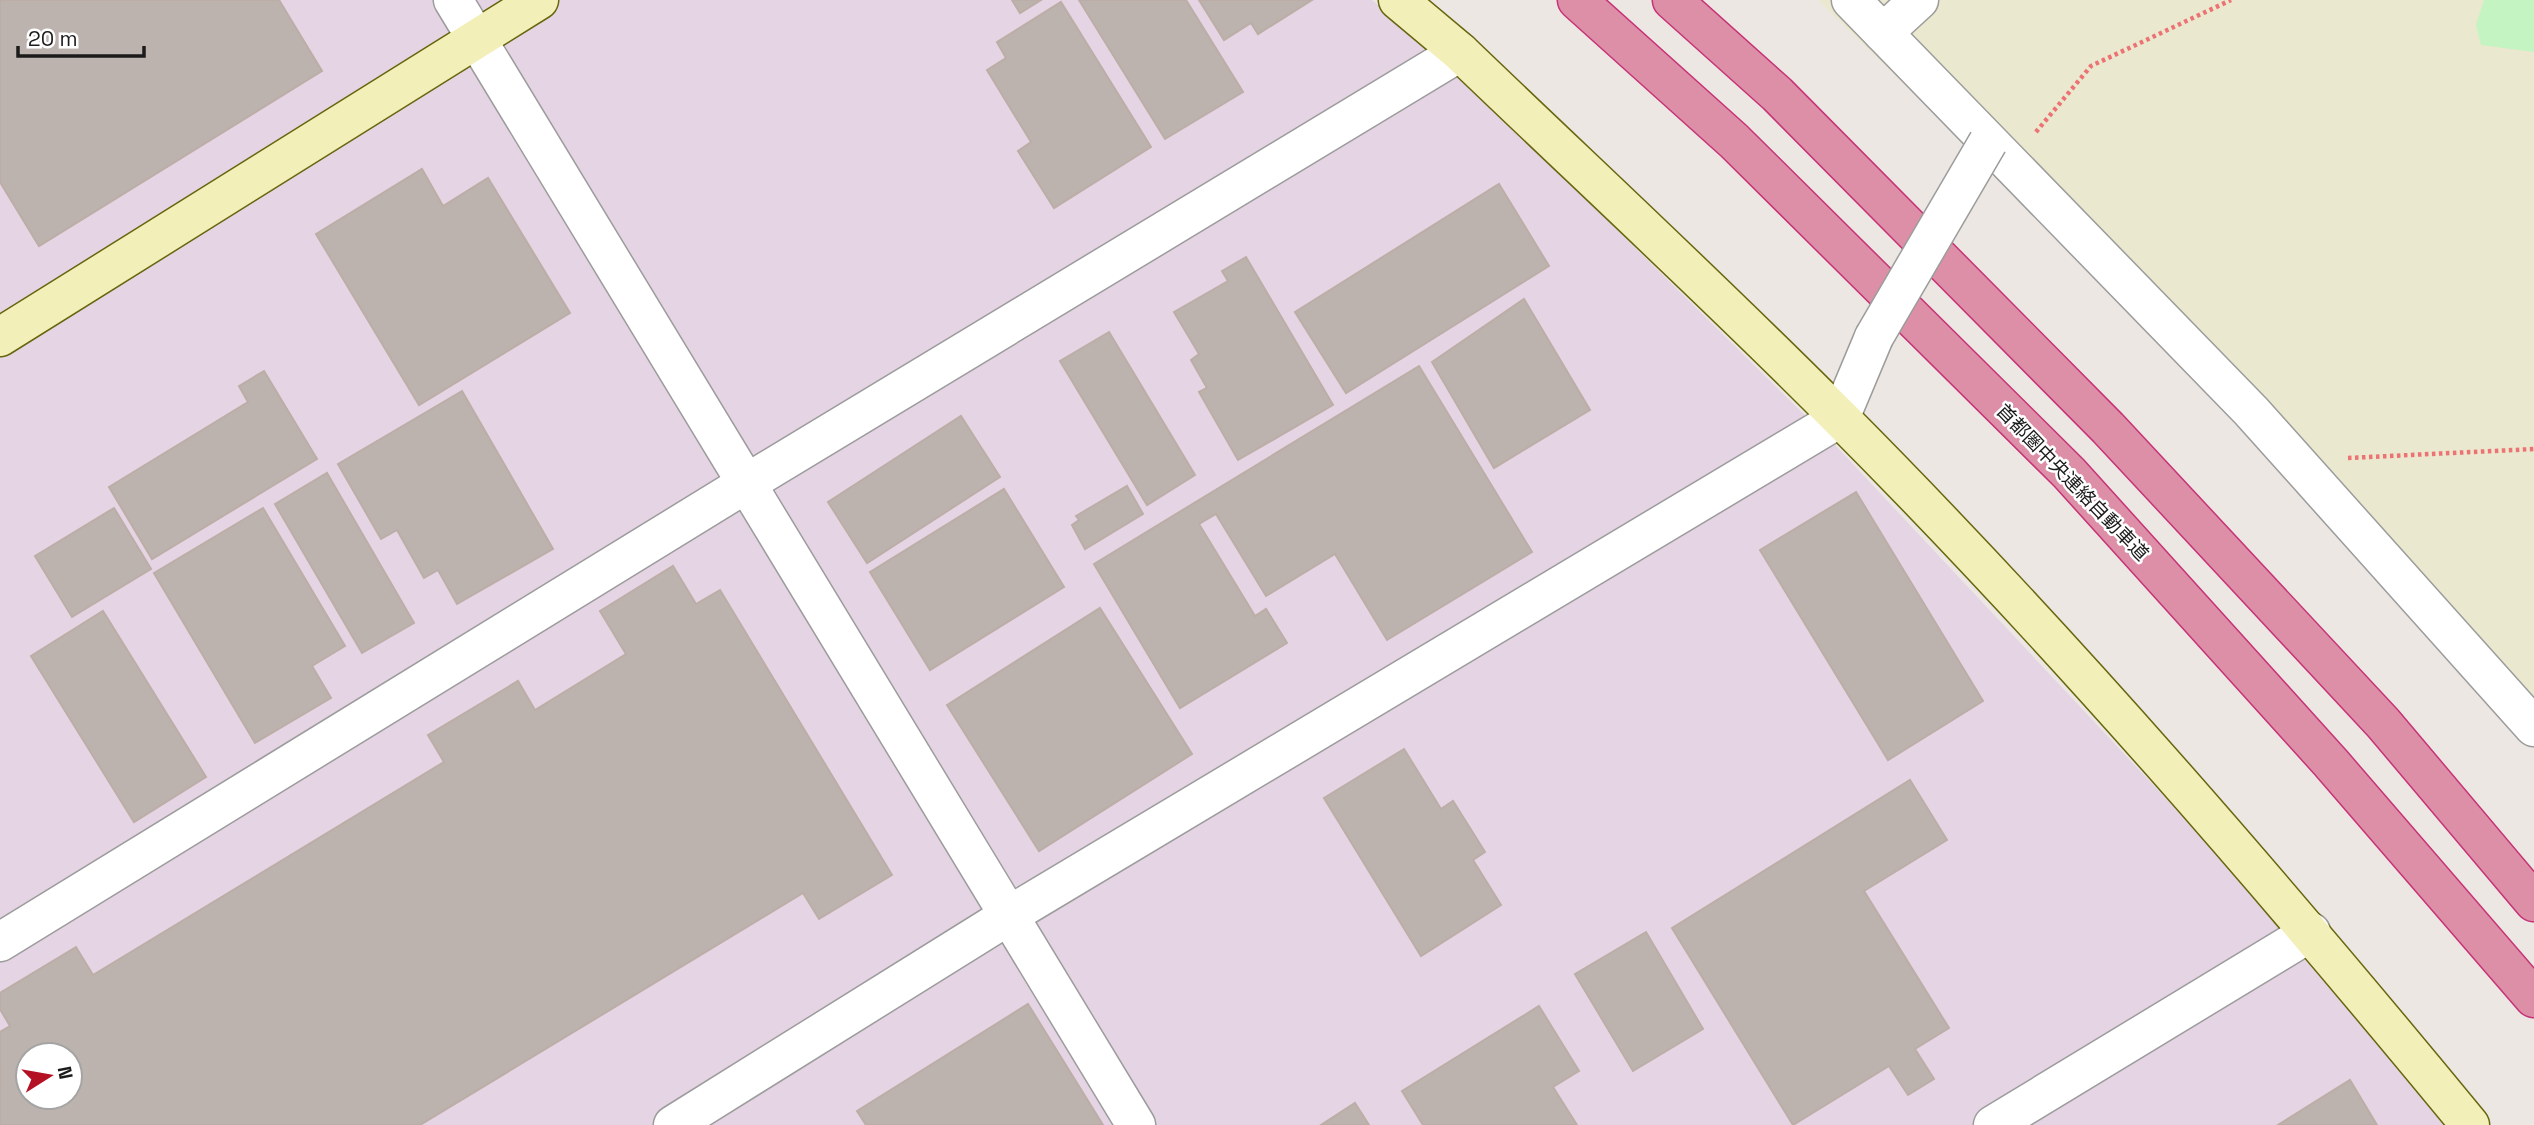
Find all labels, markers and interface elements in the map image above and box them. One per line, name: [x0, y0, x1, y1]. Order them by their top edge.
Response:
scale bar: [18, 14, 144, 58]
text: 20 m: [28, 25, 78, 52]
street label: 首都圏中央連絡自動車道: [1991, 398, 2154, 566]
north arrow: [14, 1041, 84, 1111]
text: N: [52, 1064, 79, 1081]

